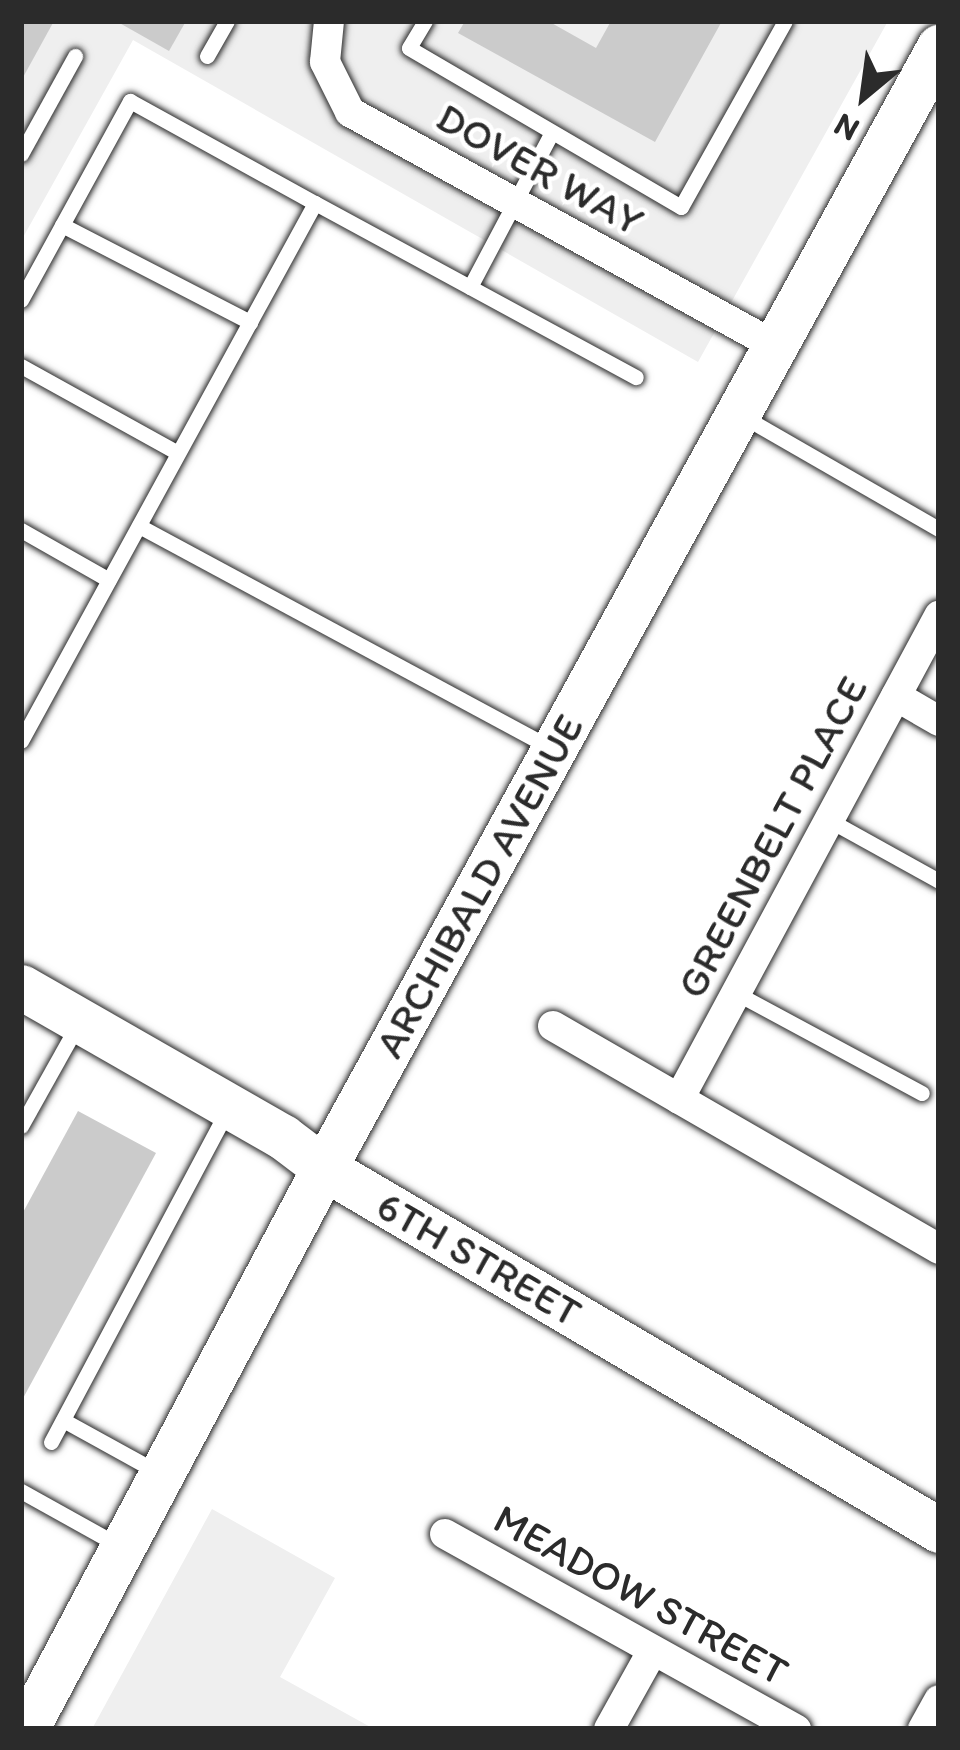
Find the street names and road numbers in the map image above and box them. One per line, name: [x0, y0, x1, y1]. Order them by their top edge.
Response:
street label: DOVER WAY: [428, 92, 652, 246]
street label: GREENBELT PLACE: [666, 667, 878, 1007]
street label: ARCHIBALD AVENUE: [364, 706, 594, 1066]
street label: 6TH STREET: [368, 1180, 590, 1338]
street label: MEADOW STREET: [485, 1493, 797, 1697]

